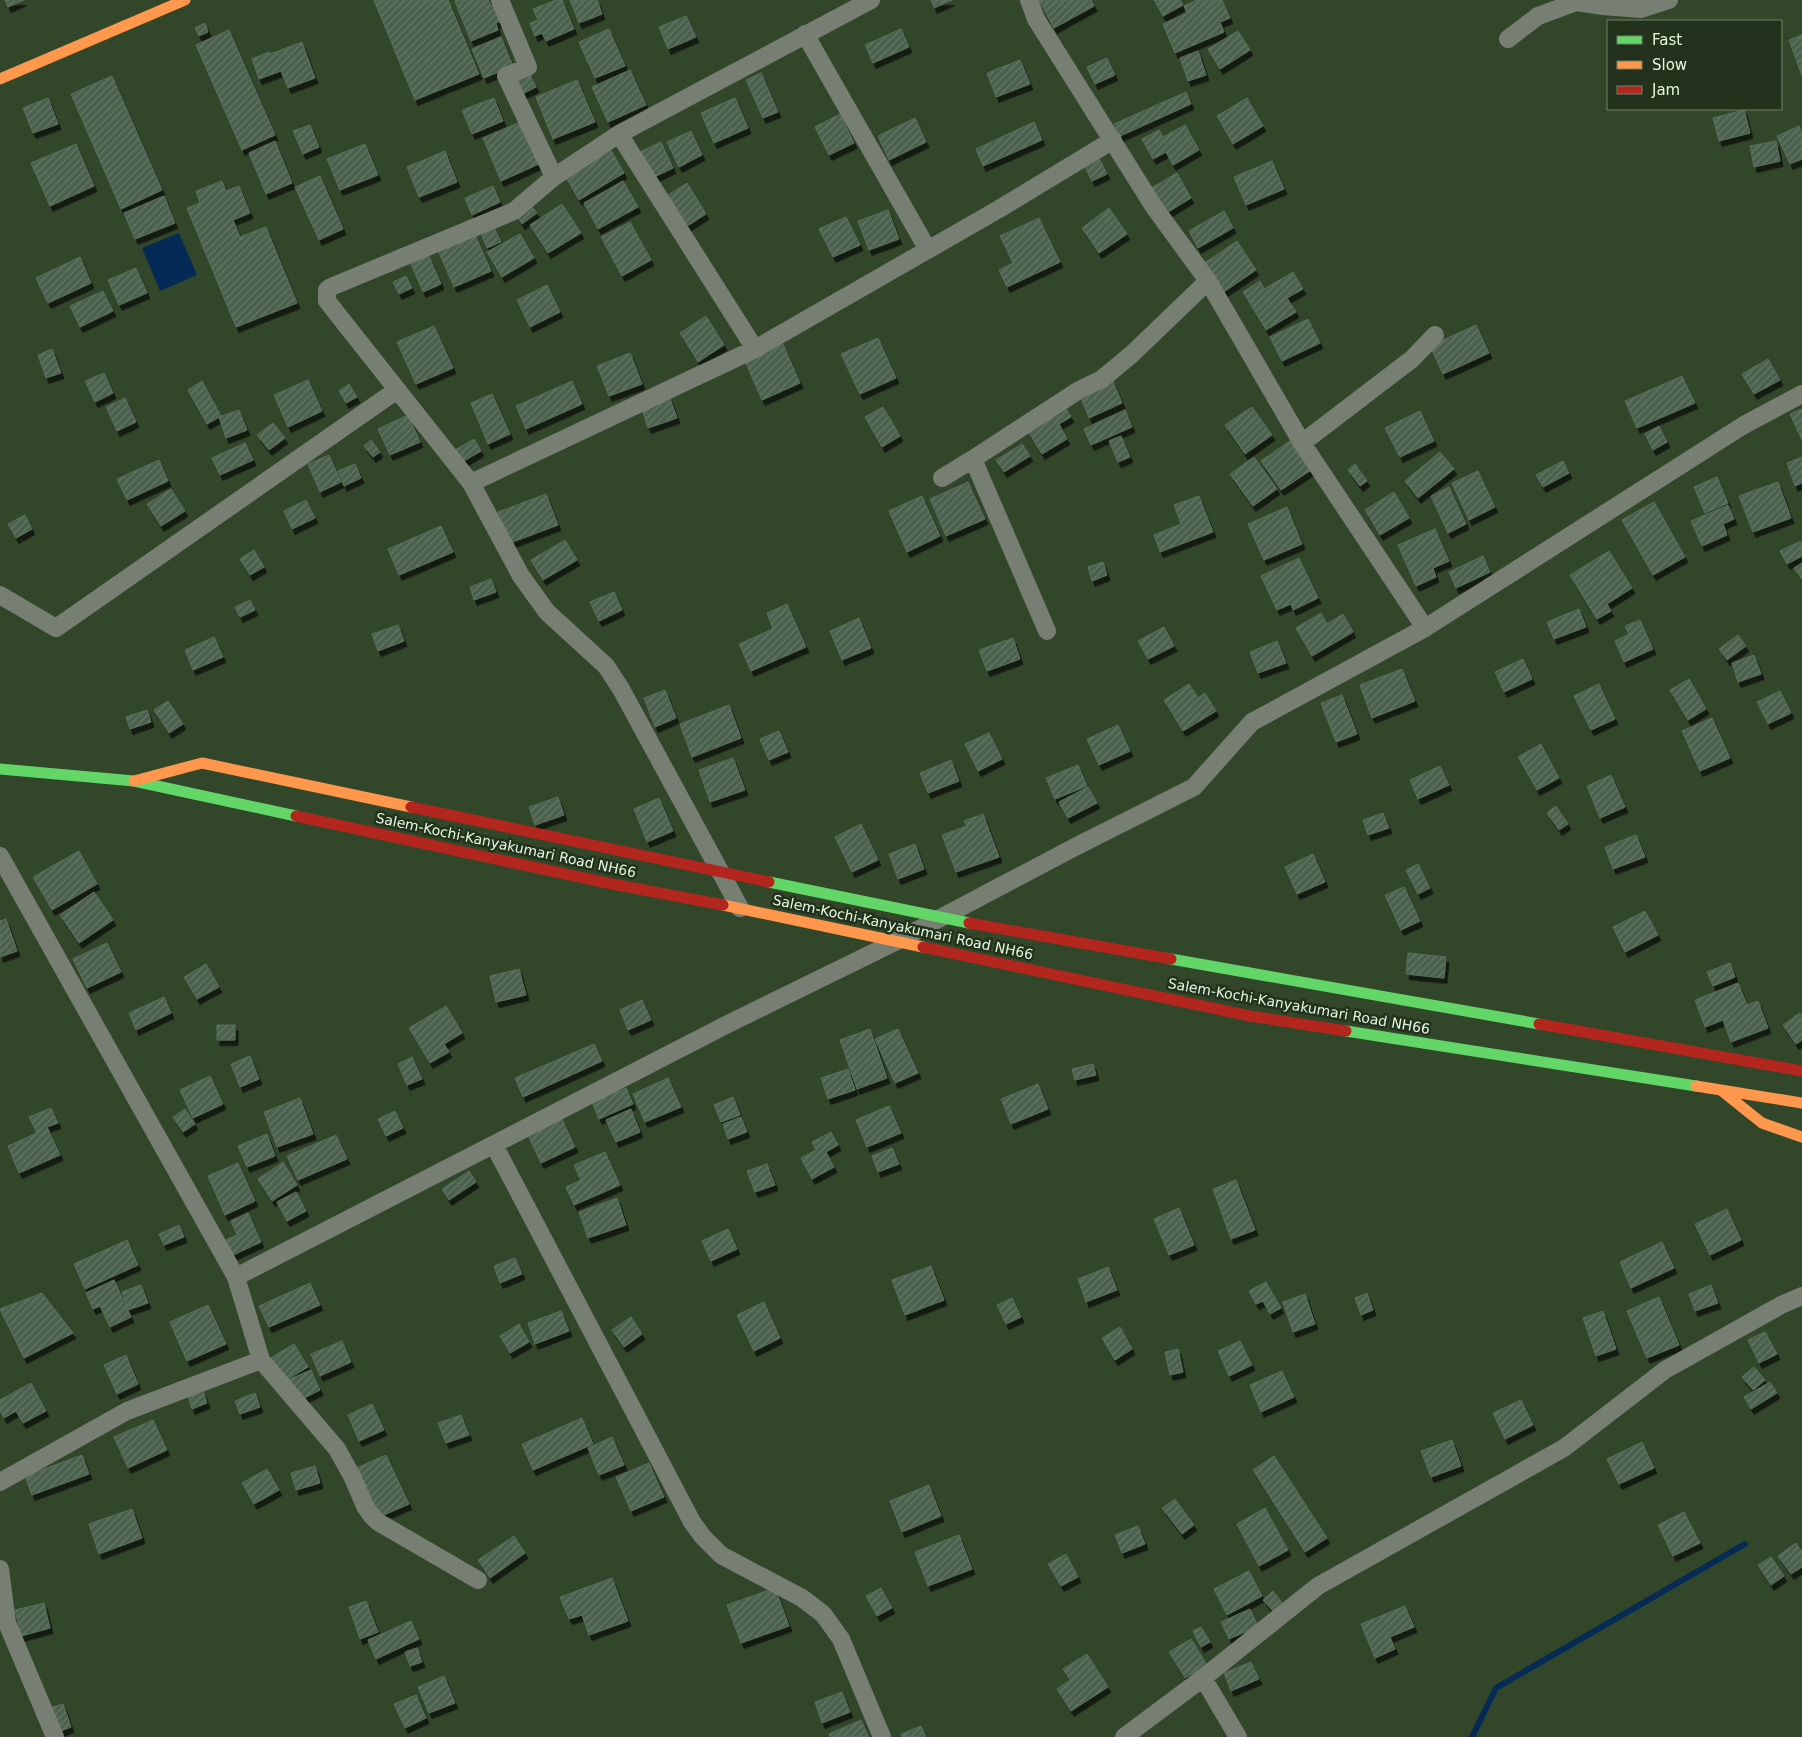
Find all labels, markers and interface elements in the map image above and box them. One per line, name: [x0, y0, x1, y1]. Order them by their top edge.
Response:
legend: [1607, 20, 1782, 110]
text: Fast: [1652, 31, 1682, 49]
text: Slow: [1652, 56, 1687, 74]
text: Jam: [1651, 81, 1680, 99]
street label: Salem-Kochi-Kanyakumari Road NH66: [374, 810, 638, 880]
street label: Salem-Kochi-Kanyakumari Road NH66: [771, 892, 1035, 962]
street label: Salem-Kochi-Kanyakumari Road NH66: [1167, 975, 1431, 1037]

